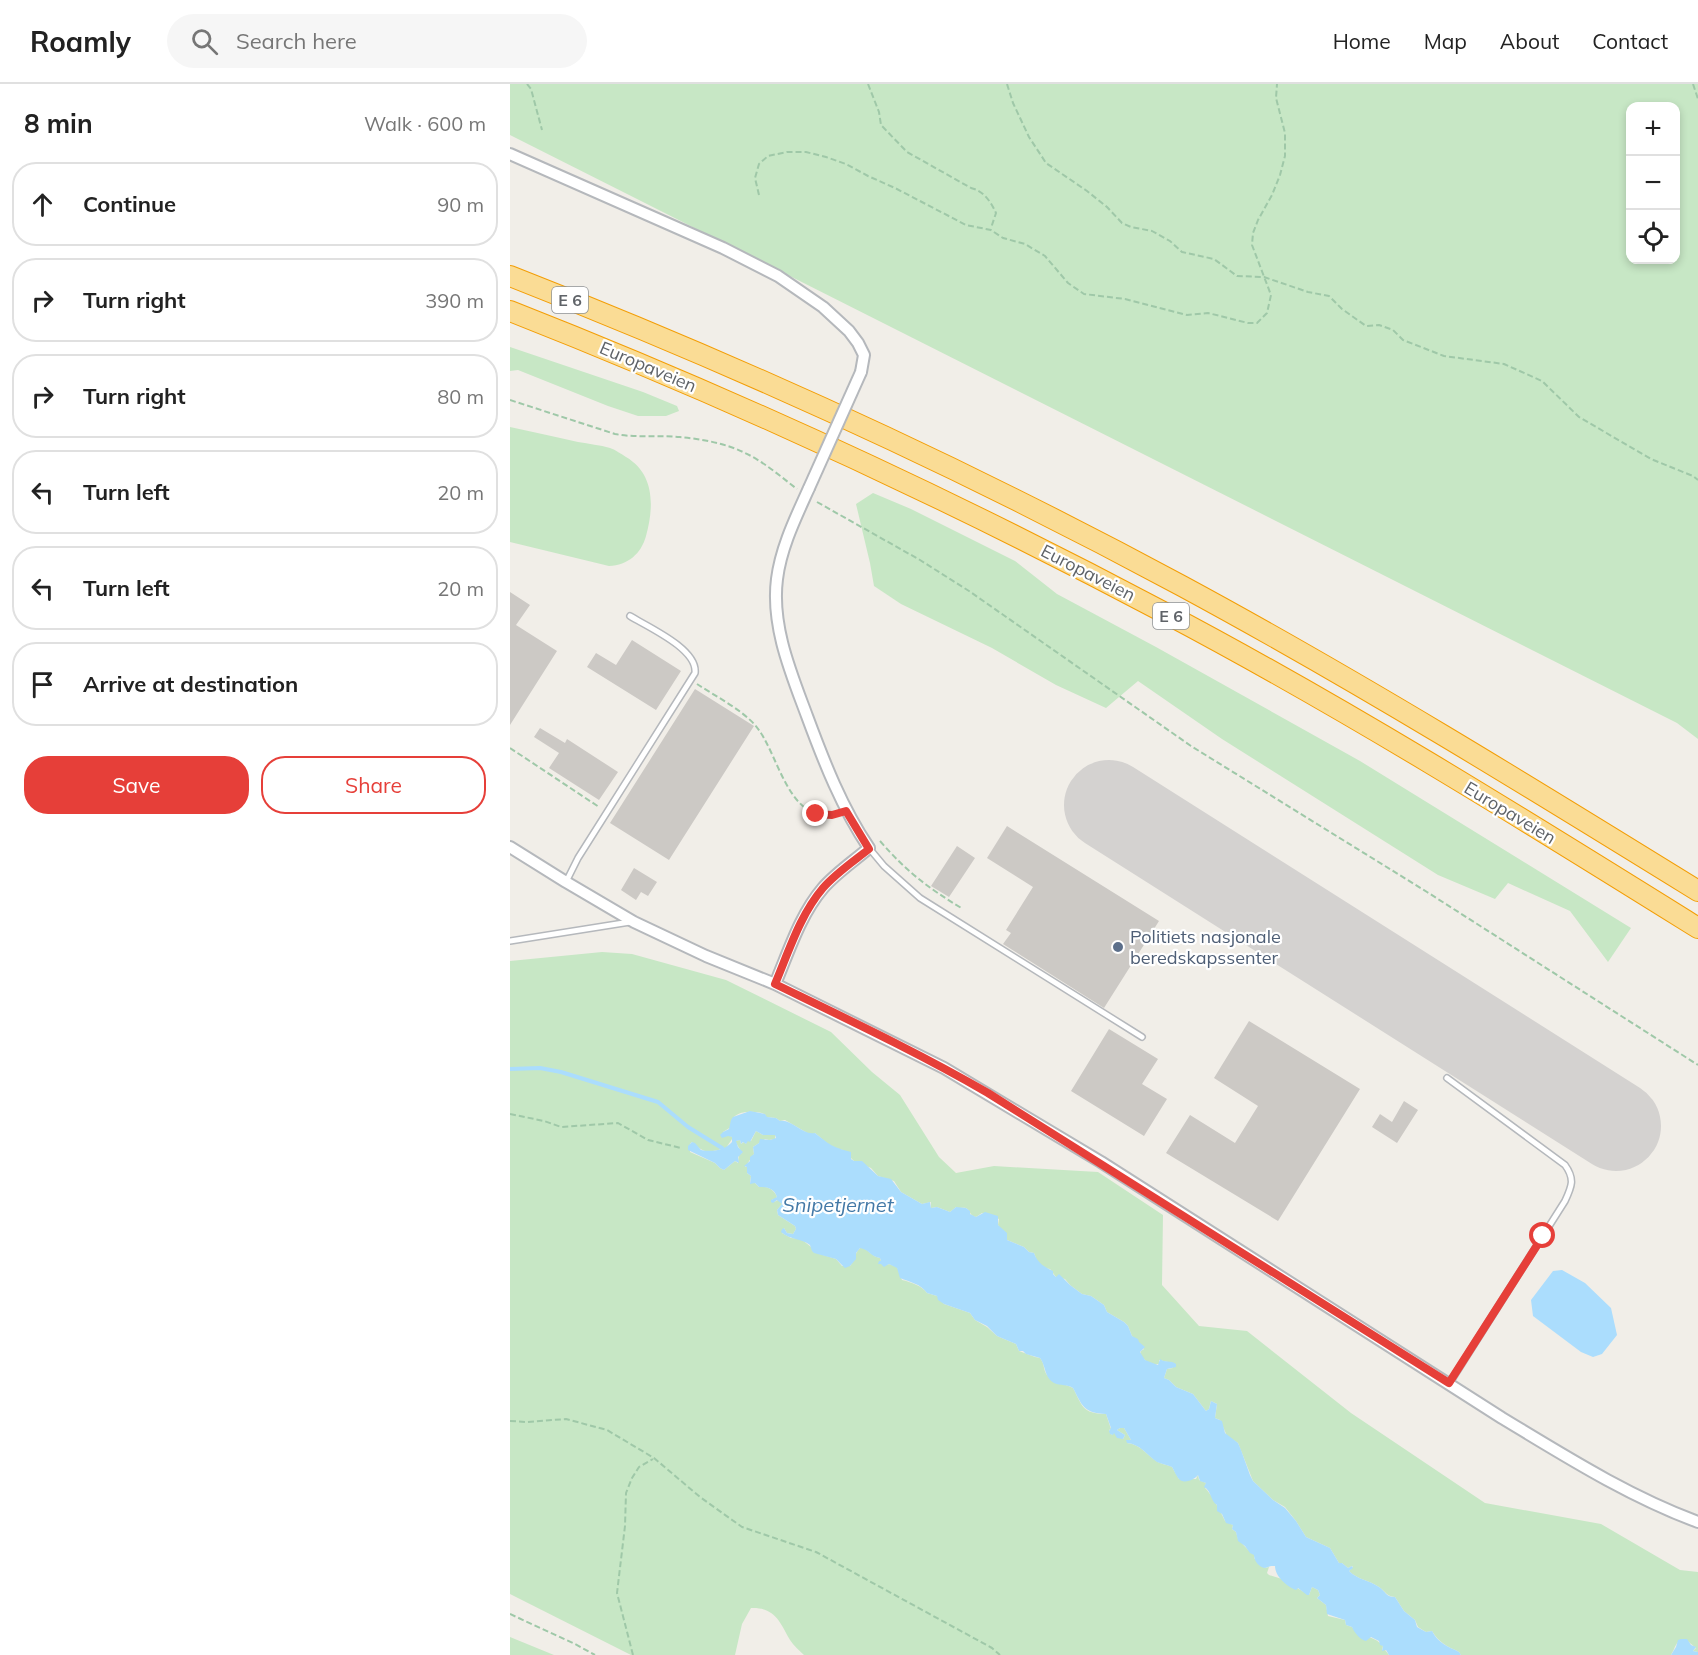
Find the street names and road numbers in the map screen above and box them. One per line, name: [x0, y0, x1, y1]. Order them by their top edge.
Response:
road number: E 6: [552, 287, 588, 313]
street label: Europaveien: [596, 336, 700, 397]
street label: Europaveien: [1037, 539, 1139, 606]
road number: E 6: [1153, 603, 1189, 629]
street label: Europaveien: [1460, 776, 1560, 849]

